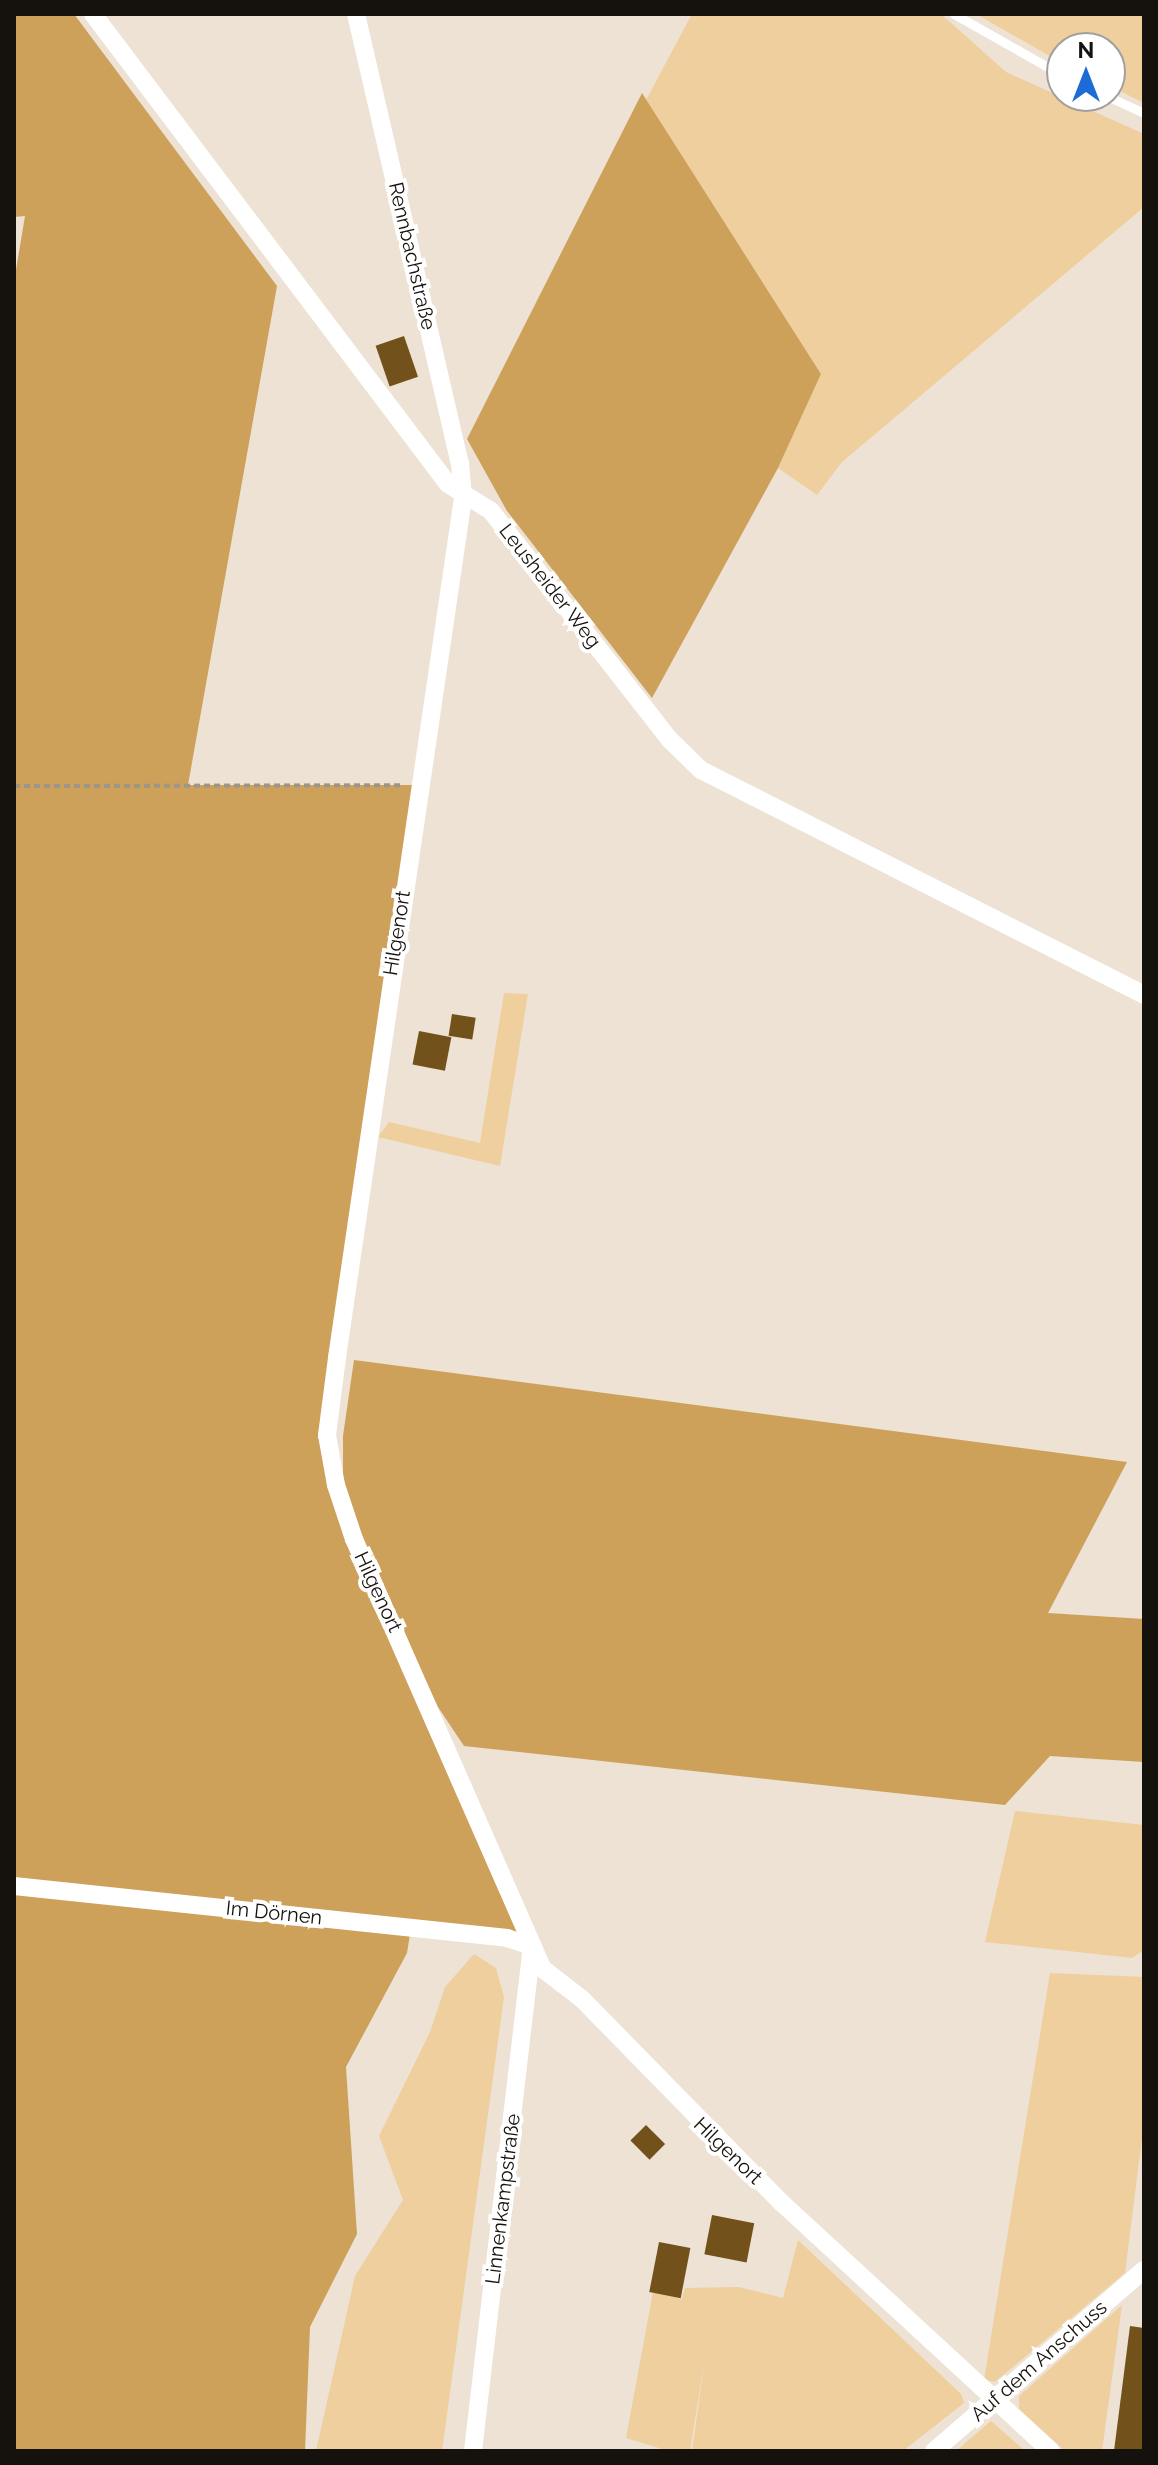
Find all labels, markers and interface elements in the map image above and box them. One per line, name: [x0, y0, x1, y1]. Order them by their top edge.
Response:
north arrow: [1046, 32, 1126, 112]
text: N: [1078, 37, 1094, 63]
street label: Rennbachstraße: [383, 180, 441, 332]
street label: Leusheider Weg: [494, 519, 606, 653]
street label: Hilgenort: [378, 889, 416, 977]
street label: Hilgenort: [349, 1548, 407, 1636]
street label: Im Dörnen: [225, 1896, 323, 1930]
street label: Linnenkampstraße: [481, 2112, 525, 2286]
street label: Hilgenort: [689, 2113, 767, 2189]
street label: Auf dem Anschuss: [966, 2295, 1112, 2427]

